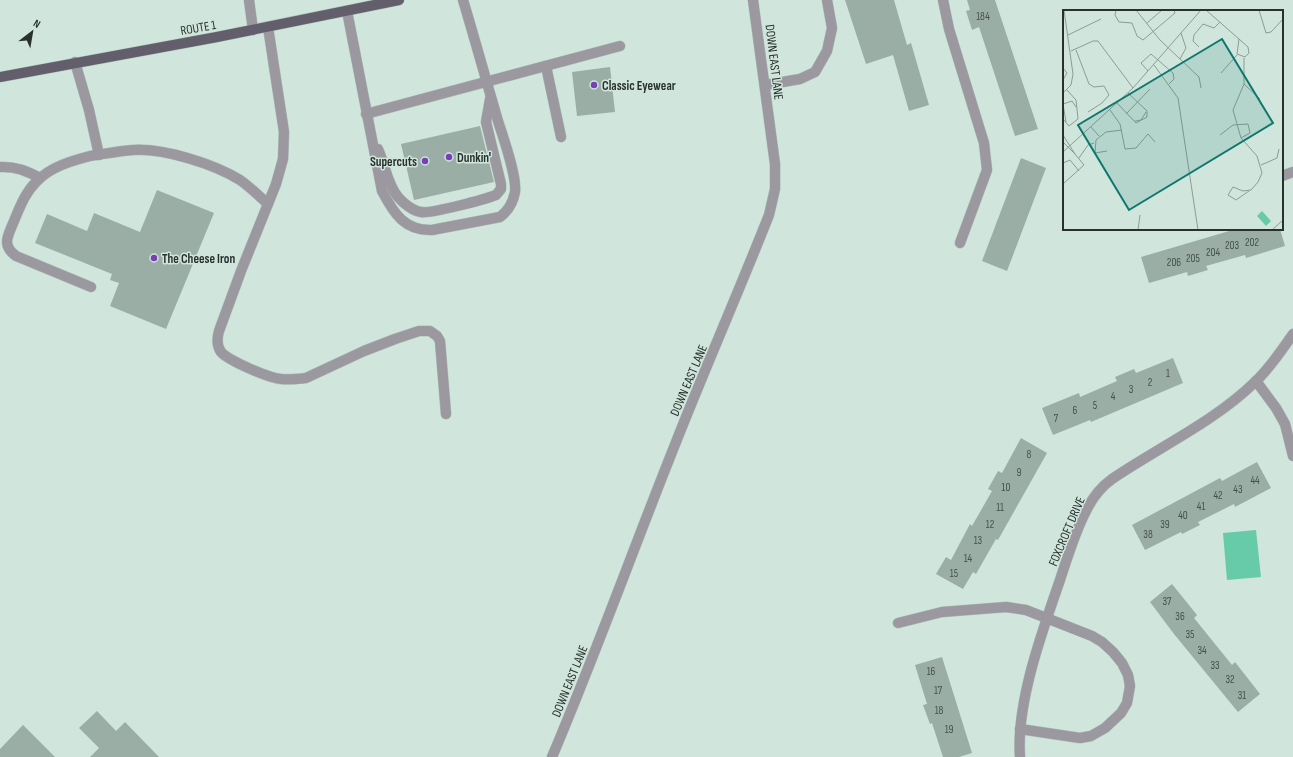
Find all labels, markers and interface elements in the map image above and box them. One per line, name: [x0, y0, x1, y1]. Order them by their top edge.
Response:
house number: 184: [976, 10, 990, 23]
inset map: [1063, 10, 1283, 230]
north arrow: [12, 12, 52, 52]
text: N: [31, 17, 43, 31]
street label: ROUTE 1: [179, 17, 218, 39]
street label: DOWN EAST LANE: [761, 23, 787, 101]
place label: Classic Eyewear: [602, 78, 676, 94]
marker: Classic Eyewear: [589, 80, 599, 90]
place label: Dunkin': [457, 150, 491, 166]
marker: Dunkin': [444, 152, 454, 162]
place label: Supercuts: [370, 154, 417, 170]
marker: Supercuts: [420, 156, 430, 166]
house number: 202: [1245, 236, 1259, 249]
house number: 203: [1225, 239, 1239, 252]
house number: 204: [1206, 246, 1220, 259]
place label: The Cheese Iron: [162, 251, 235, 267]
house number: 205: [1186, 252, 1200, 265]
marker: The Cheese Iron: [149, 253, 159, 263]
house number: 206: [1167, 256, 1181, 269]
street label: DOWN EAST LANE: [667, 342, 711, 419]
house number: 1: [1166, 367, 1170, 380]
house number: 2: [1148, 376, 1153, 389]
house number: 3: [1129, 383, 1134, 396]
house number: 4: [1111, 390, 1116, 403]
house number: 5: [1093, 399, 1097, 412]
house number: 6: [1073, 404, 1078, 417]
house number: 7: [1054, 412, 1059, 425]
house number: 8: [1027, 448, 1032, 461]
house number: 9: [1017, 466, 1022, 479]
house number: 44: [1250, 474, 1260, 487]
house number: 10: [1002, 481, 1010, 494]
house number: 43: [1233, 483, 1243, 496]
house number: 42: [1213, 489, 1223, 502]
street label: FOXCROFT DRIVE: [1045, 494, 1089, 568]
house number: 41: [1197, 500, 1205, 513]
house number: 11: [996, 501, 1004, 514]
house number: 40: [1178, 509, 1188, 522]
house number: 12: [986, 518, 995, 531]
house number: 39: [1160, 518, 1170, 531]
house number: 38: [1143, 528, 1153, 541]
house number: 13: [974, 534, 983, 547]
house number: 14: [964, 552, 973, 565]
house number: 15: [950, 567, 958, 580]
house number: 37: [1162, 595, 1172, 608]
house number: 36: [1175, 610, 1185, 623]
house number: 35: [1185, 628, 1195, 641]
street label: DOWN EAST LANE: [548, 643, 592, 720]
house number: 34: [1197, 644, 1207, 657]
house number: 33: [1210, 659, 1220, 672]
house number: 16: [927, 665, 936, 678]
house number: 32: [1225, 673, 1235, 686]
house number: 17: [934, 684, 943, 697]
house number: 31: [1238, 689, 1246, 702]
house number: 18: [935, 704, 944, 717]
house number: 19: [945, 723, 953, 736]

